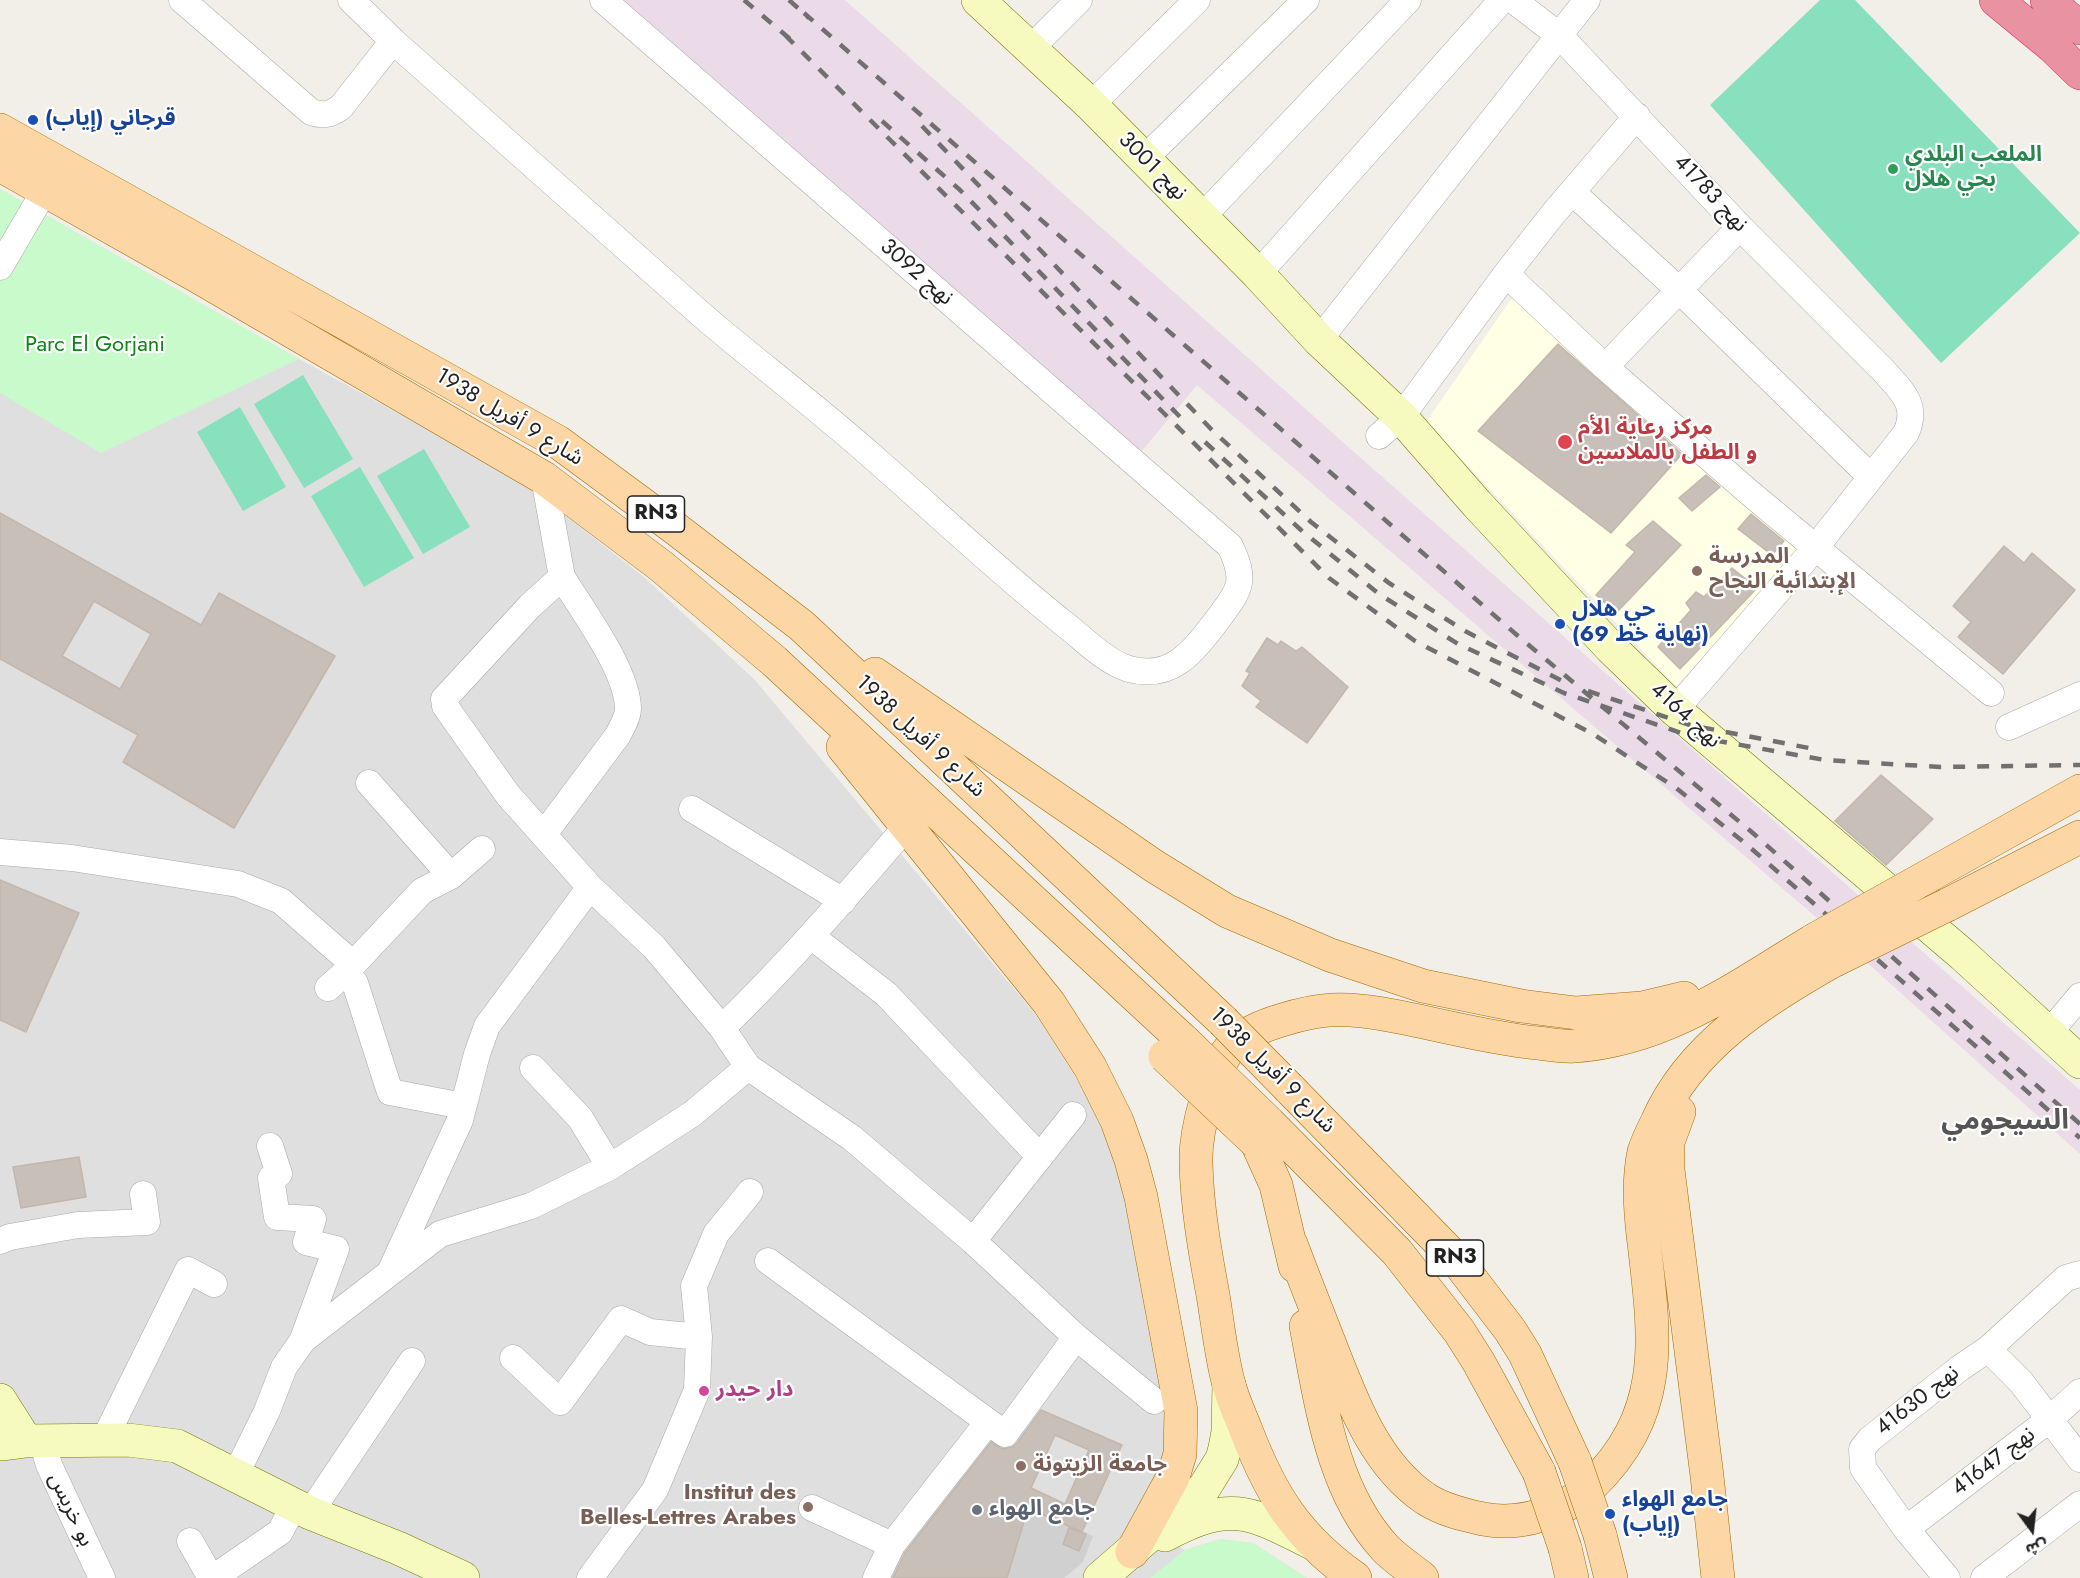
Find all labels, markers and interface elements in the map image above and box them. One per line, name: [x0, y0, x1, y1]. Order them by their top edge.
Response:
place label: قرجاني (إياب): [45, 107, 176, 133]
marker: قرجاني (إياب): [26, 113, 40, 127]
street label: نهج 3001: [1112, 127, 1192, 207]
place label: الملعب البلدي بحي هلال: [1905, 143, 2042, 194]
street label: نهج 41783: [1668, 150, 1752, 238]
marker: الملعب البلدي بحي هلال: [1886, 162, 1900, 176]
street label: نهج 3092: [874, 234, 958, 312]
park label: Parc El Gorjani: [25, 333, 165, 359]
street label: شارع 9 أفريل 1938: [430, 364, 588, 472]
place label: مركز رعاية الأم و الطفل بالملاسين: [1578, 416, 1757, 468]
marker: مركز رعاية الأم و الطفل بالملاسين: [1556, 433, 1574, 451]
road number: RN3: [628, 496, 684, 532]
place label: المدرسة الإبتدائية النجاح: [1709, 545, 1856, 596]
marker: المدرسة الإبتدائية النجاح: [1690, 564, 1704, 578]
place label: حي هلال (نهاية خط 69): [1572, 598, 1709, 650]
marker: حي هلال (نهاية خط 69): [1553, 617, 1567, 631]
street label: شارع 9 أفريل 1938: [850, 670, 990, 804]
street label: نهج 4164: [1644, 677, 1726, 755]
street label: شارع 9 أفريل 1938: [1203, 1002, 1341, 1140]
district label: السيجومي: [1941, 1105, 2069, 1139]
road number: RN3: [1426, 1240, 1484, 1276]
street label: نهج 41630: [1871, 1360, 1965, 1442]
place label: دار حيدر: [716, 1378, 793, 1404]
marker: دار حيدر: [697, 1384, 711, 1398]
street label: نهج 41647: [1947, 1422, 2041, 1502]
place label: جامعة الزيتونة: [1033, 1453, 1167, 1479]
marker: جامعة الزيتونة: [1014, 1459, 1028, 1473]
street label: بو خريس: [41, 1469, 99, 1551]
place label: Institut des Belles-Lettres Arabes: [580, 1481, 796, 1532]
place label: جامع الهواء (إياب): [1622, 1488, 1728, 1540]
place label: جامع الهواء: [989, 1497, 1095, 1523]
marker: Institut des Belles-Lettres Arabes: [801, 1500, 815, 1514]
north arrow: [2002, 1500, 2062, 1560]
marker: جامع الهواء: [970, 1503, 984, 1517]
marker: جامع الهواء (إياب): [1603, 1507, 1617, 1521]
text: ش: [2023, 1534, 2050, 1562]

